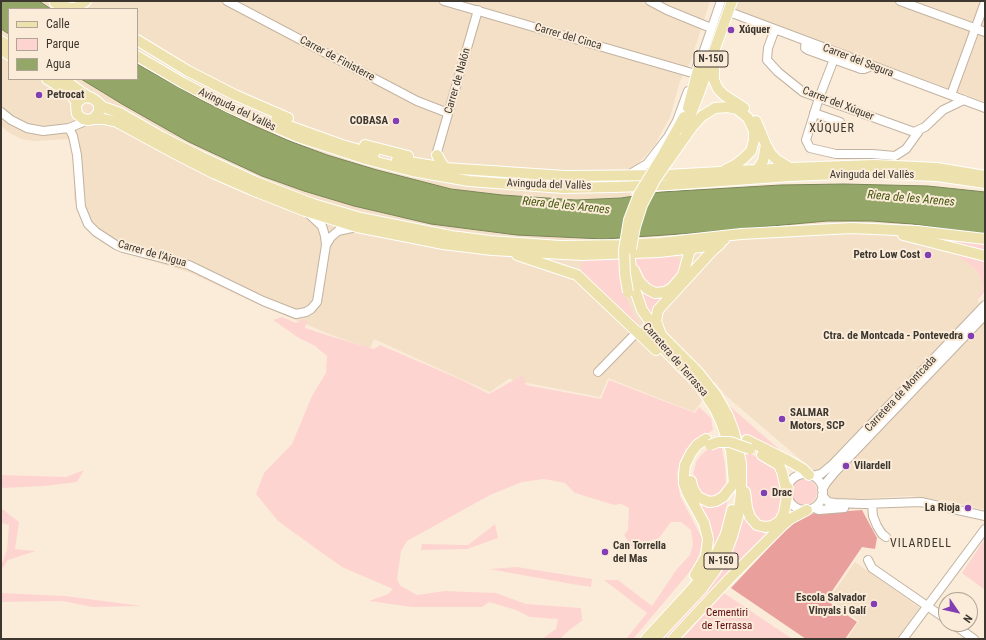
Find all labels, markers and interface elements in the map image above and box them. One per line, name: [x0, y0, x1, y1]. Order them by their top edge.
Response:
legend: [8, 8, 138, 80]
text: Calle: [46, 17, 70, 31]
street label: Carrer del Cinca: [533, 21, 603, 53]
place label: Xúquer: [739, 23, 770, 37]
marker: Xúquer: [726, 25, 736, 35]
street label: Carrer de Finisterre: [297, 34, 377, 84]
text: Parque: [46, 37, 79, 51]
street label: Carrer del Segura: [821, 41, 895, 81]
street label: Carrer de Nalón: [442, 47, 474, 115]
road number: N-150: [694, 51, 728, 67]
text: Agua: [46, 57, 70, 71]
street label: Carrer del Xúquer: [800, 84, 876, 124]
street label: Avinguda del Vallès: [196, 86, 278, 134]
place label: Petrocat: [47, 88, 84, 102]
marker: Petrocat: [34, 90, 44, 100]
place label: COBASA: [350, 114, 388, 128]
marker: COBASA: [391, 116, 401, 126]
district label: XÚQUER: [809, 122, 855, 136]
street label: Avinguda del Vallès: [830, 168, 914, 182]
street label: Avinguda del Vallès: [506, 177, 592, 193]
water label: Riera de les Arenes: [867, 188, 955, 210]
water label: Riera de les Arenes: [521, 194, 611, 218]
street label: Carrer de l'Aigua: [116, 238, 188, 270]
place label: Petro Low Cost: [853, 248, 920, 262]
marker: Petro Low Cost: [923, 250, 933, 260]
street label: Carretera de Terrassa: [639, 321, 711, 399]
place label: Ctra. de Montcada - Pontevedra: [823, 329, 963, 343]
marker: Ctra. de Montcada - Pontevedra: [966, 331, 976, 341]
street label: Carretera de Montcada: [862, 353, 940, 435]
place label: SALMAR Motors, SCP: [790, 406, 845, 432]
marker: SALMAR Motors, SCP: [777, 414, 787, 424]
place label: Vilardell: [854, 459, 891, 473]
marker: Vilardell: [841, 461, 851, 471]
place label: Drac: [772, 486, 792, 500]
marker: Drac: [759, 488, 769, 498]
place label: La Rioja: [925, 501, 960, 515]
marker: La Rioja: [963, 503, 973, 513]
district label: VILARDELL: [890, 537, 952, 551]
place label: Can Torrella del Mas: [613, 539, 666, 565]
marker: Can Torrella del Mas: [600, 547, 610, 557]
road number: N-150: [704, 553, 738, 569]
place label: Escola Salvador Vinyals i Galí: [796, 591, 866, 617]
north arrow: [938, 592, 978, 632]
marker: Escola Salvador Vinyals i Galí: [869, 599, 879, 609]
park label: Cementiri de Terrassa: [702, 606, 752, 632]
text: N: [960, 612, 975, 625]

